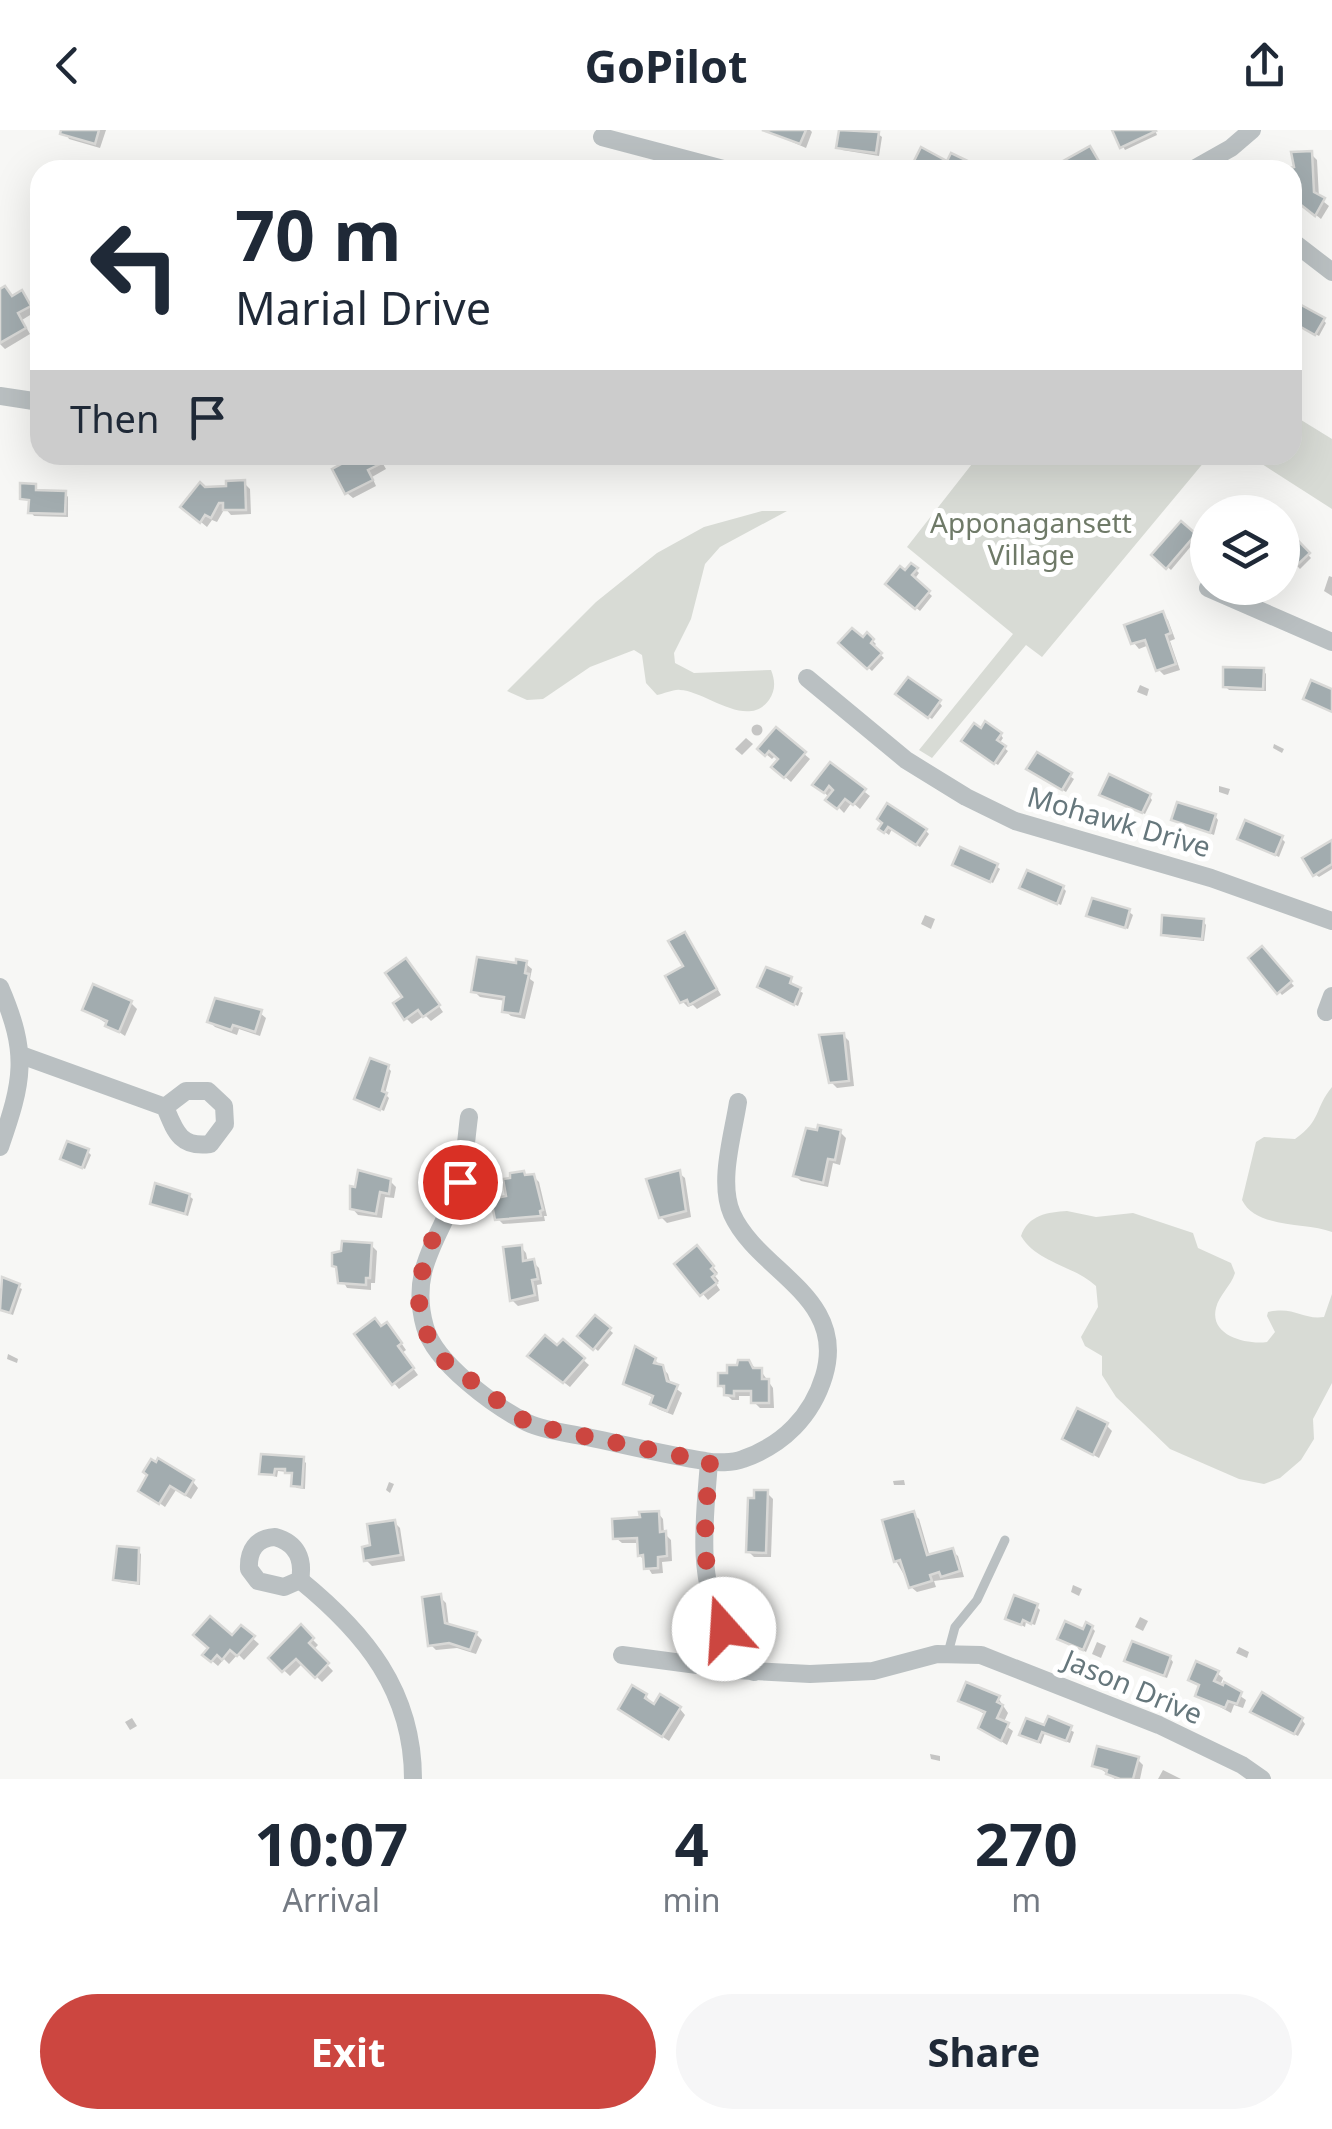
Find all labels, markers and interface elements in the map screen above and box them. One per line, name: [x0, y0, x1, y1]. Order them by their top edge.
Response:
text: GoPilot: [584, 35, 748, 96]
icon: back: [40, 38, 95, 93]
icon: share: [1237, 38, 1292, 93]
text: 70 m: [235, 186, 402, 282]
icon: left: [70, 200, 200, 330]
text: Marial Drive: [235, 277, 491, 338]
icon: arrive: [180, 390, 235, 445]
text: Then: [70, 392, 160, 444]
map controls: [1190, 495, 1300, 605]
button: layers: [1190, 495, 1300, 605]
park label: Apponagansett Village: [930, 503, 1132, 573]
street label: Mohawk Drive: [1023, 777, 1215, 865]
pin: [418, 1140, 503, 1225]
icon: arrive: [433, 1155, 488, 1210]
position arrow: [672, 1577, 776, 1681]
street label: Jason Drive: [1055, 1639, 1209, 1732]
text: 10:07: [254, 1802, 408, 1884]
text: 4: [674, 1802, 709, 1884]
text: 270: [975, 1802, 1078, 1884]
text: Arrival: [283, 1878, 380, 1921]
text: min: [663, 1878, 721, 1921]
text: m: [1011, 1878, 1041, 1921]
button: Exit: [40, 1994, 656, 2109]
button: Share: [676, 1994, 1292, 2109]

